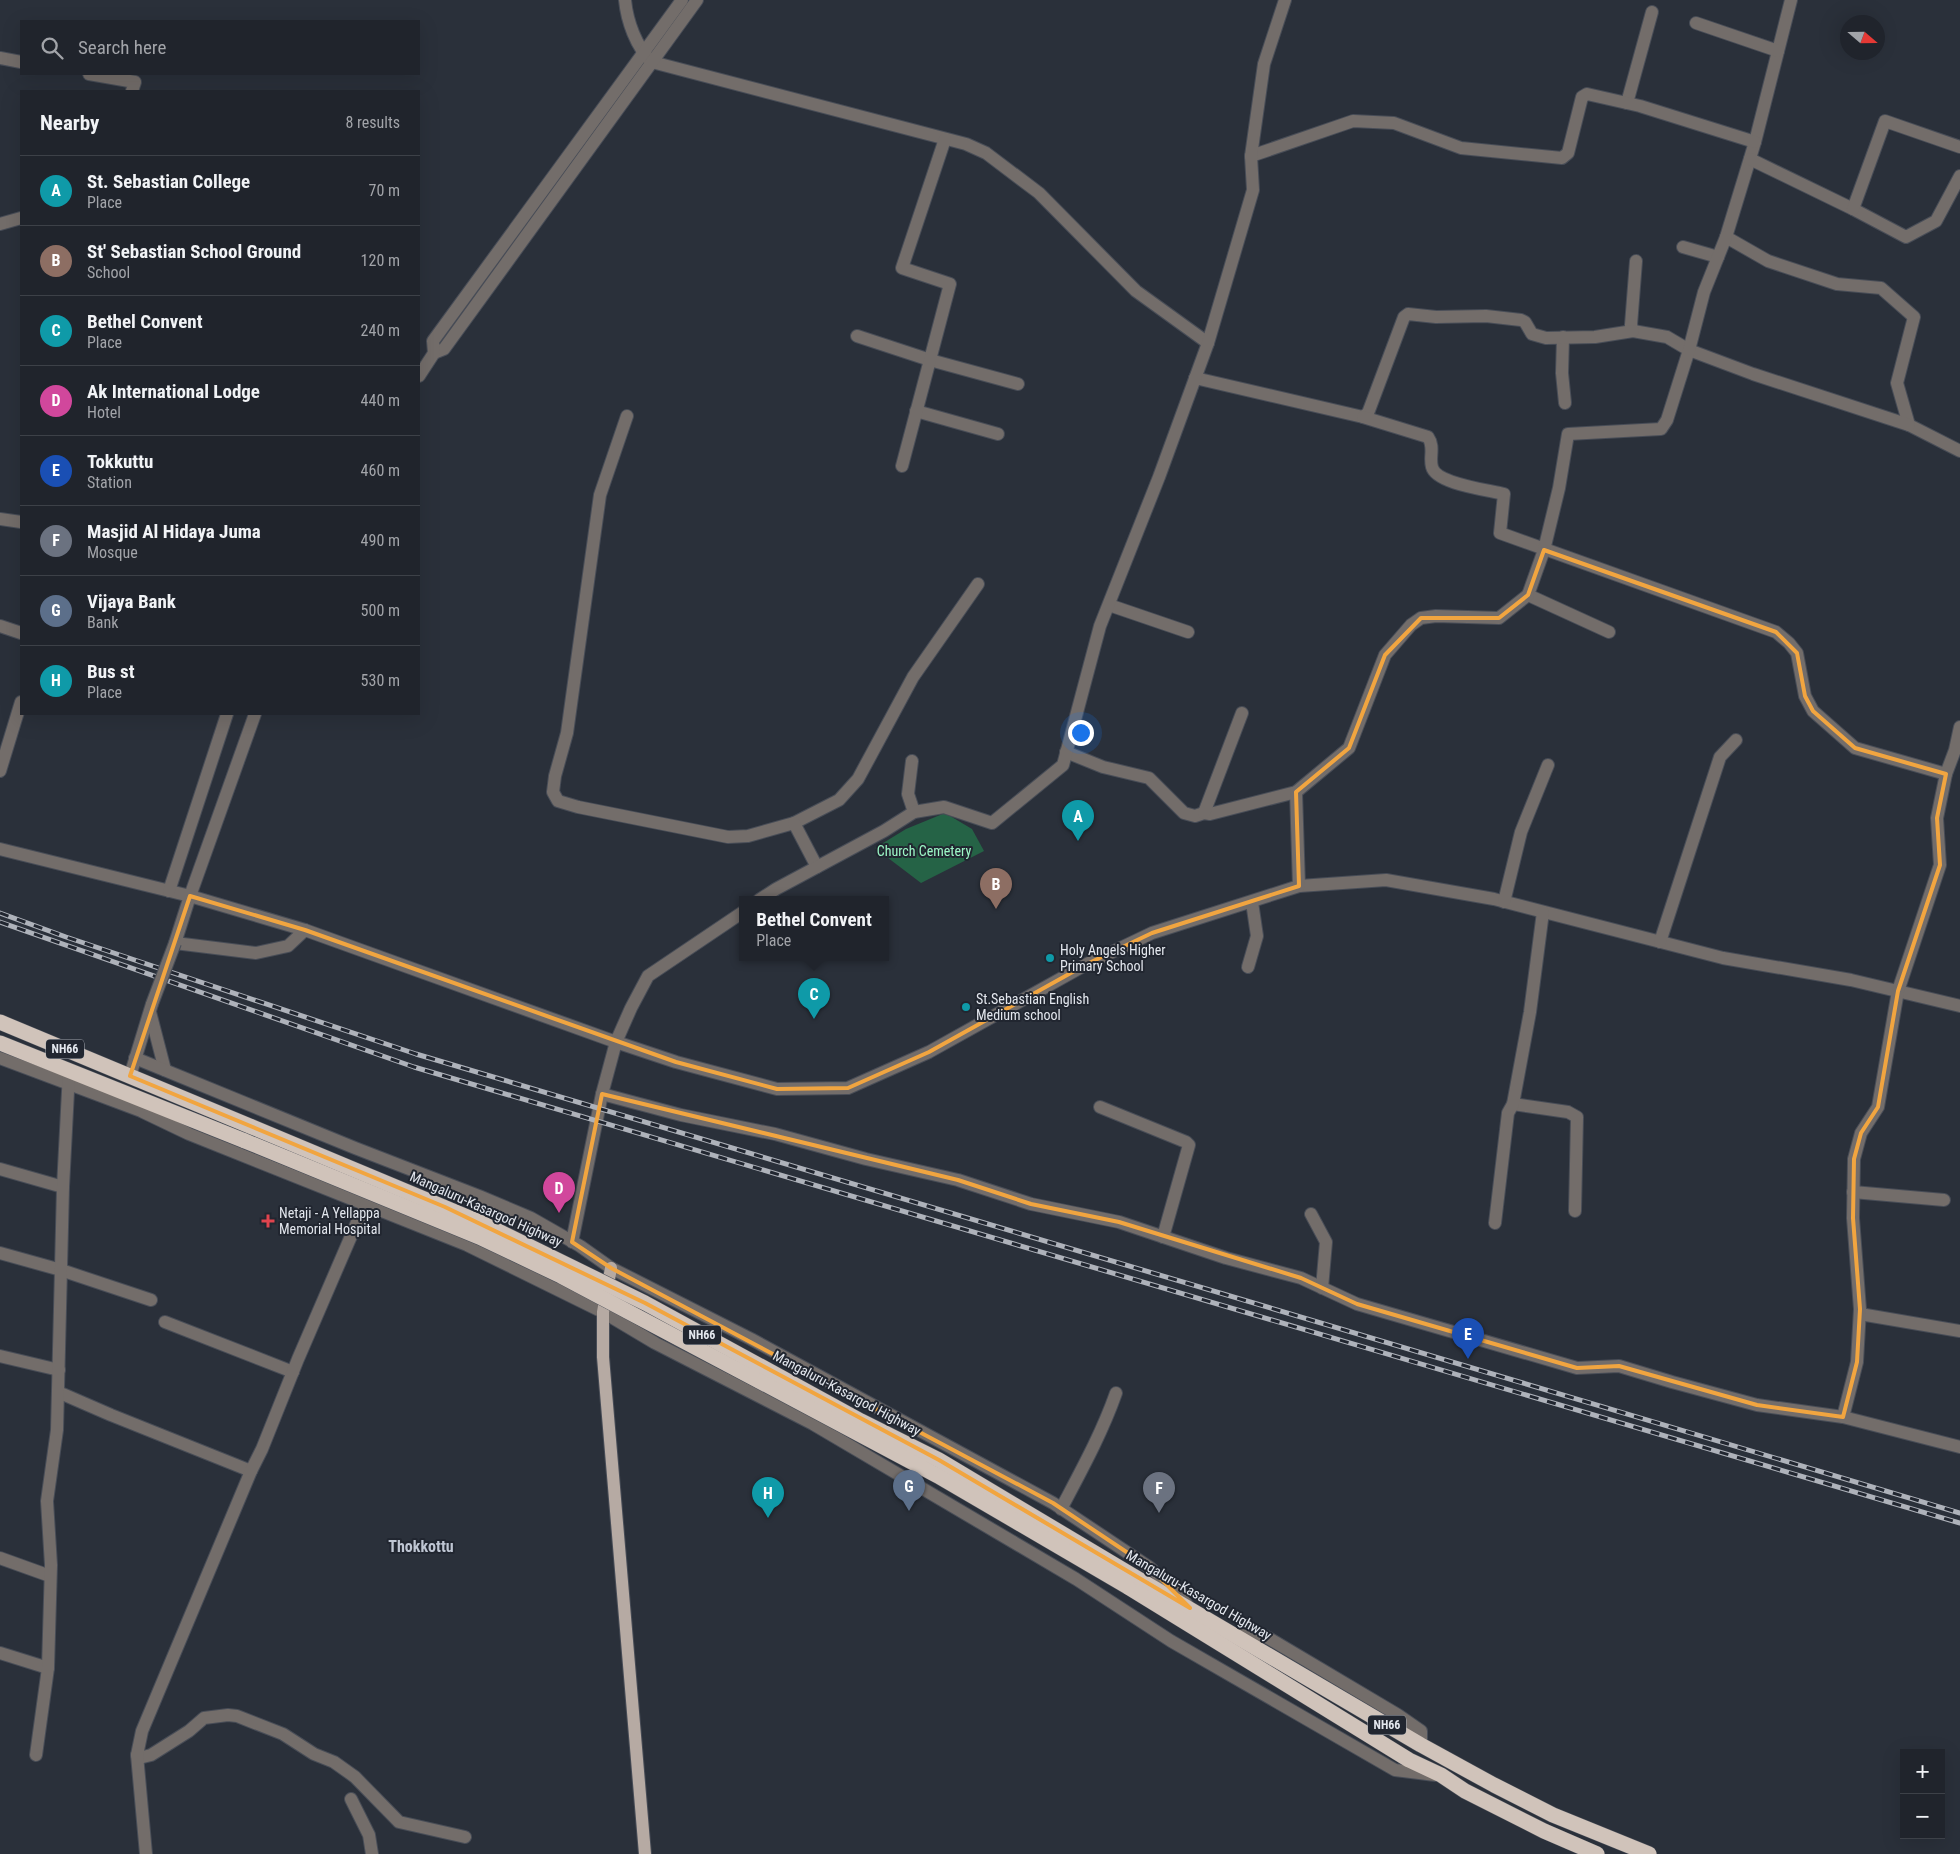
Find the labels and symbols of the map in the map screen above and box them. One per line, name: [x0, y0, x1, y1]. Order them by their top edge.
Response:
north arrow: [1840, 15, 1885, 60]
your location: [1068, 720, 1094, 746]
pin: A: [1062, 800, 1094, 841]
park label: Church Cemetery: [877, 843, 971, 859]
pin: B: [980, 868, 1012, 909]
place label: Holy Angels Higher Primary School: [1060, 942, 1166, 974]
marker: Holy Angels Higher Primary School: [1044, 952, 1056, 964]
pin: C: [798, 978, 830, 1019]
place label: St.Sebastian English Medium school: [976, 991, 1089, 1023]
marker: St.Sebastian English Medium school: [960, 1001, 972, 1013]
road number: NH66: [46, 1040, 84, 1058]
street label: Mangaluru-Kasargod Highway: [407, 1168, 565, 1250]
pin: D: [543, 1172, 575, 1213]
place label: Netaji - A Yellappa Memorial Hospital: [279, 1205, 381, 1237]
marker: Netaji - A Yellappa Memorial Hospital: [261, 1214, 275, 1228]
pin: E: [1452, 1318, 1484, 1359]
road number: NH66: [683, 1326, 721, 1344]
street label: Mangaluru-Kasargod Highway: [770, 1347, 924, 1439]
pin: G: [893, 1470, 925, 1511]
pin: F: [1143, 1472, 1175, 1513]
pin: H: [752, 1477, 784, 1518]
district label: Thokkottu: [388, 1537, 454, 1556]
street label: Mangaluru-Kasargod Highway: [1124, 1547, 1275, 1643]
road number: NH66: [1368, 1716, 1406, 1734]

